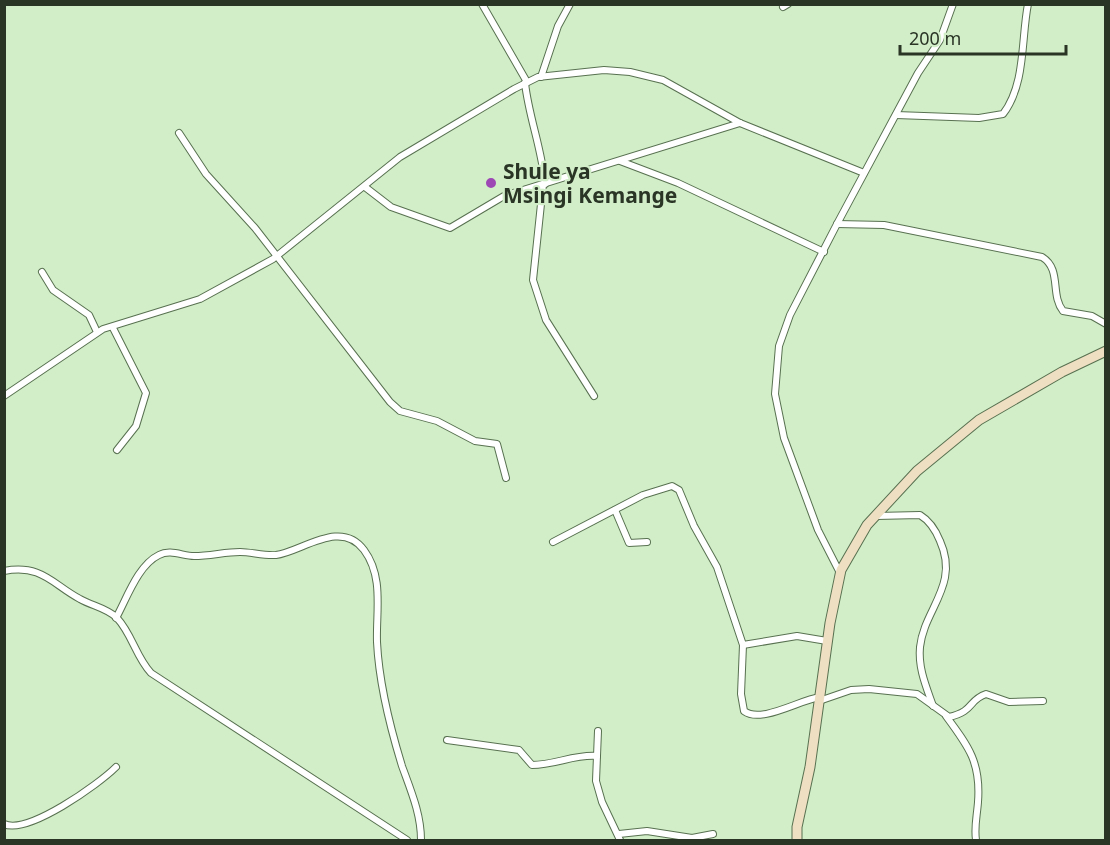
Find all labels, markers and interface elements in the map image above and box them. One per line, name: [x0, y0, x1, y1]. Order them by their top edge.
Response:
scale bar: [900, 18, 1066, 56]
text: 200 m: [909, 26, 961, 50]
place label: Shule ya Msingi Kemange: [503, 157, 677, 209]
marker: Shule ya Msingi Kemange: [484, 176, 498, 190]

